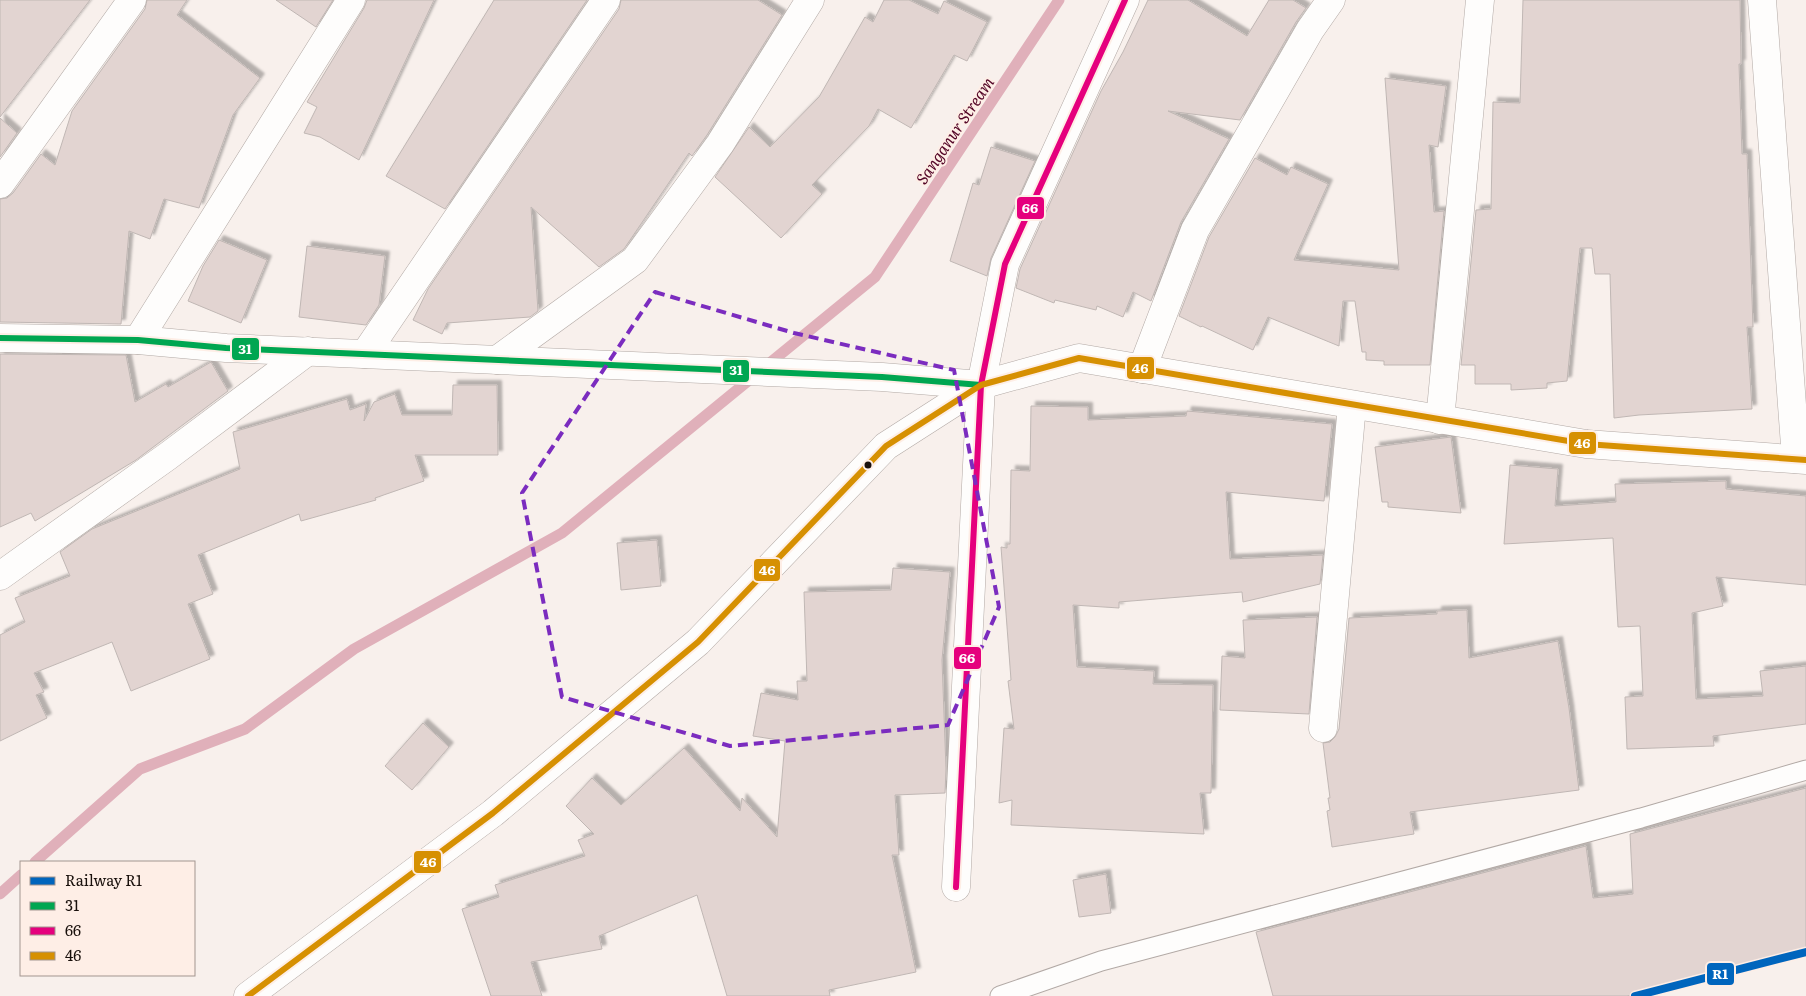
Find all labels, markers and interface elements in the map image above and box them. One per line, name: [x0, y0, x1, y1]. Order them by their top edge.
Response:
water label: Sanganur Stream: [909, 71, 999, 189]
line badge: 66: [1016, 196, 1045, 220]
text: 66: [1022, 197, 1038, 217]
line badge: 31: [231, 337, 260, 361]
text: 31: [238, 338, 252, 358]
line badge: 46: [1126, 356, 1155, 380]
text: 46: [1132, 357, 1148, 377]
line badge: 31: [722, 359, 750, 383]
text: 31: [729, 359, 743, 379]
line badge: 46: [1568, 431, 1597, 455]
text: 46: [1574, 432, 1590, 452]
unlabelled marker: [863, 460, 873, 470]
line badge: 46: [753, 558, 781, 582]
text: 46: [759, 559, 775, 579]
line badge: 66: [953, 646, 982, 670]
text: 66: [959, 647, 975, 667]
line badge: 46: [413, 850, 442, 874]
text: 46: [420, 851, 436, 871]
legend: [20, 861, 195, 976]
text: Railway R1: [65, 868, 142, 891]
text: 31: [65, 893, 79, 916]
text: 66: [65, 918, 81, 941]
text: 46: [65, 943, 81, 966]
line badge: R1: [1706, 962, 1735, 986]
text: R1: [1712, 963, 1728, 983]

